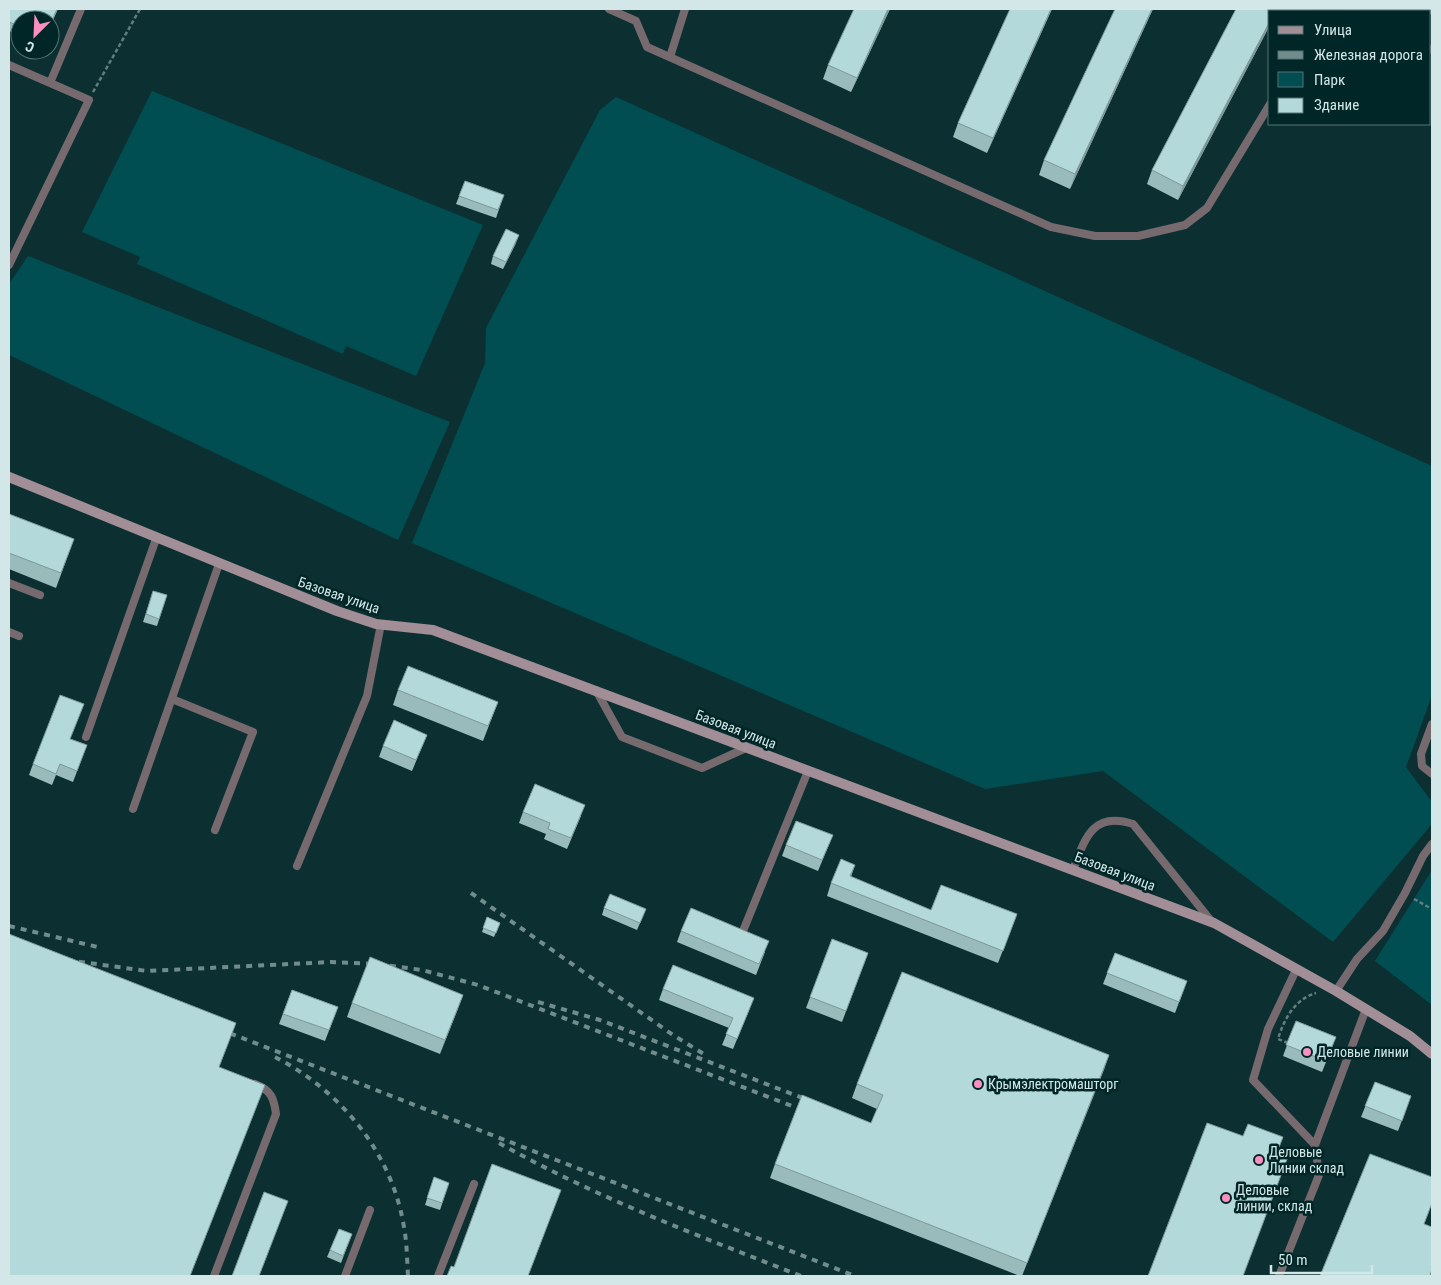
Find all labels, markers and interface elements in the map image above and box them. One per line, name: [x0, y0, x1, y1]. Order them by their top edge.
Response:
north arrow: [10, 10, 60, 60]
legend: [1268, 10, 1431, 125]
text: Улица: [1314, 21, 1352, 39]
text: С: [23, 38, 37, 56]
text: Железная дорога: [1314, 46, 1423, 64]
text: Парк: [1314, 71, 1345, 89]
text: Здание: [1314, 96, 1359, 114]
street label: Базовая улица: [296, 574, 382, 616]
street label: Базовая улица: [693, 706, 779, 752]
street label: Базовая улица: [1072, 848, 1158, 894]
place label: Деловые линии: [1317, 1044, 1409, 1060]
marker: Деловые линии: [1301, 1046, 1313, 1058]
place label: Крымэлектромашторг: [988, 1076, 1118, 1092]
marker: Крымэлектромашторг: [972, 1078, 984, 1090]
place label: Деловые Линии склад: [1269, 1144, 1344, 1176]
marker: Деловые Линии склад: [1253, 1154, 1265, 1166]
place label: Деловые линии, склад: [1236, 1182, 1313, 1214]
marker: Деловые линии, склад: [1220, 1192, 1232, 1204]
scale bar: [1271, 1242, 1372, 1274]
text: 50 m: [1278, 1251, 1308, 1269]

